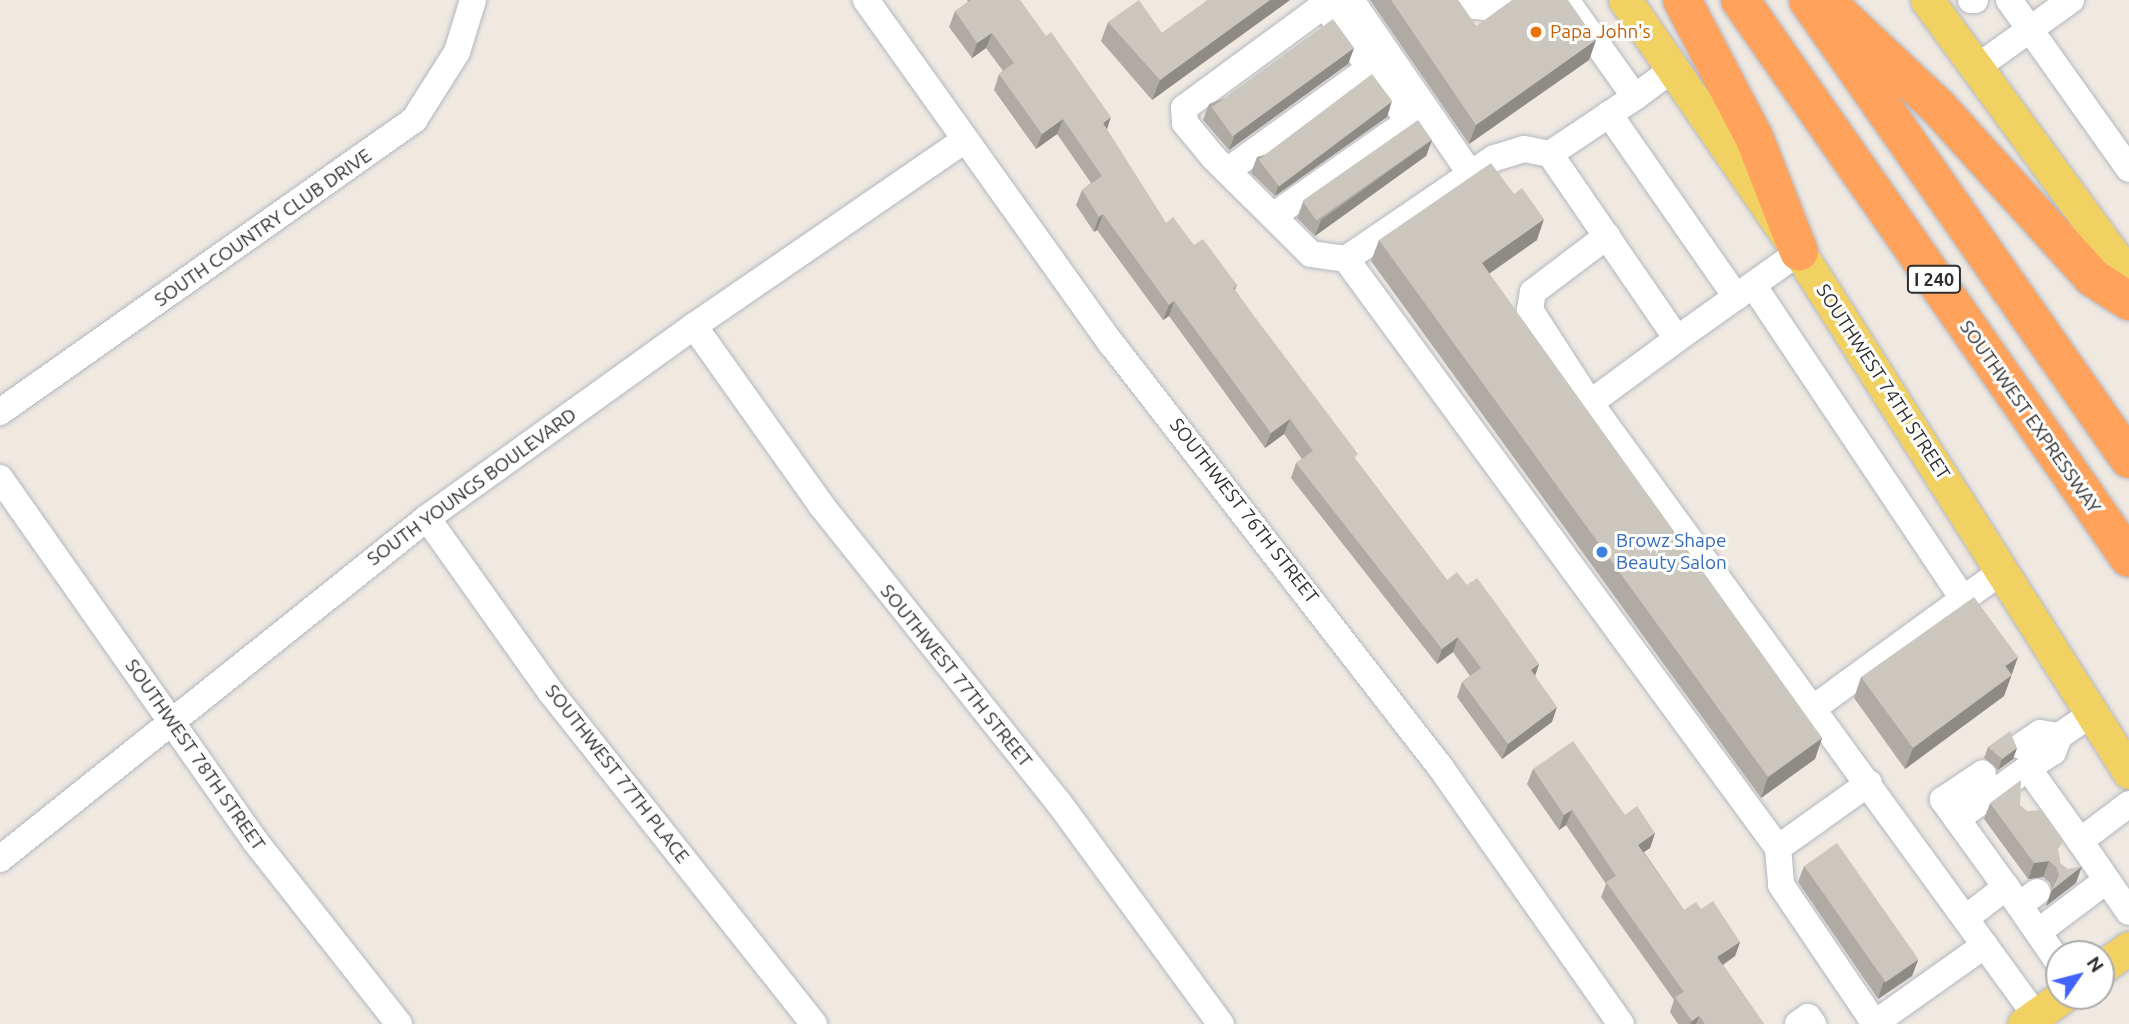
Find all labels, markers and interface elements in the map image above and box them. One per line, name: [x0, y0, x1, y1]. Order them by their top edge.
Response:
place label: Papa John's: [1550, 21, 1651, 43]
marker: Papa John's: [1528, 24, 1544, 40]
street label: SOUTH COUNTRY CLUB DRIVE: [150, 144, 376, 312]
road number: I 240: [1906, 264, 1962, 293]
street label: SOUTHWEST 74TH STREET: [1811, 280, 1955, 484]
street label: SOUTHWEST EXPRESSWAY: [1955, 316, 2105, 518]
street label: SOUTH YOUNGS BOULEVARD: [363, 403, 581, 571]
street label: SOUTHWEST 76TH STREET: [1165, 414, 1323, 608]
place label: Browz Shape Beauty Salon: [1616, 530, 1727, 574]
marker: Browz Shape Beauty Salon: [1594, 544, 1610, 560]
street label: SOUTHWEST 77TH STREET: [875, 580, 1037, 772]
street label: SOUTHWEST 78TH STREET: [120, 655, 270, 855]
street label: SOUTHWEST 77TH PLACE: [540, 680, 694, 868]
north arrow: [2045, 940, 2115, 1010]
text: N: [2082, 952, 2109, 976]

